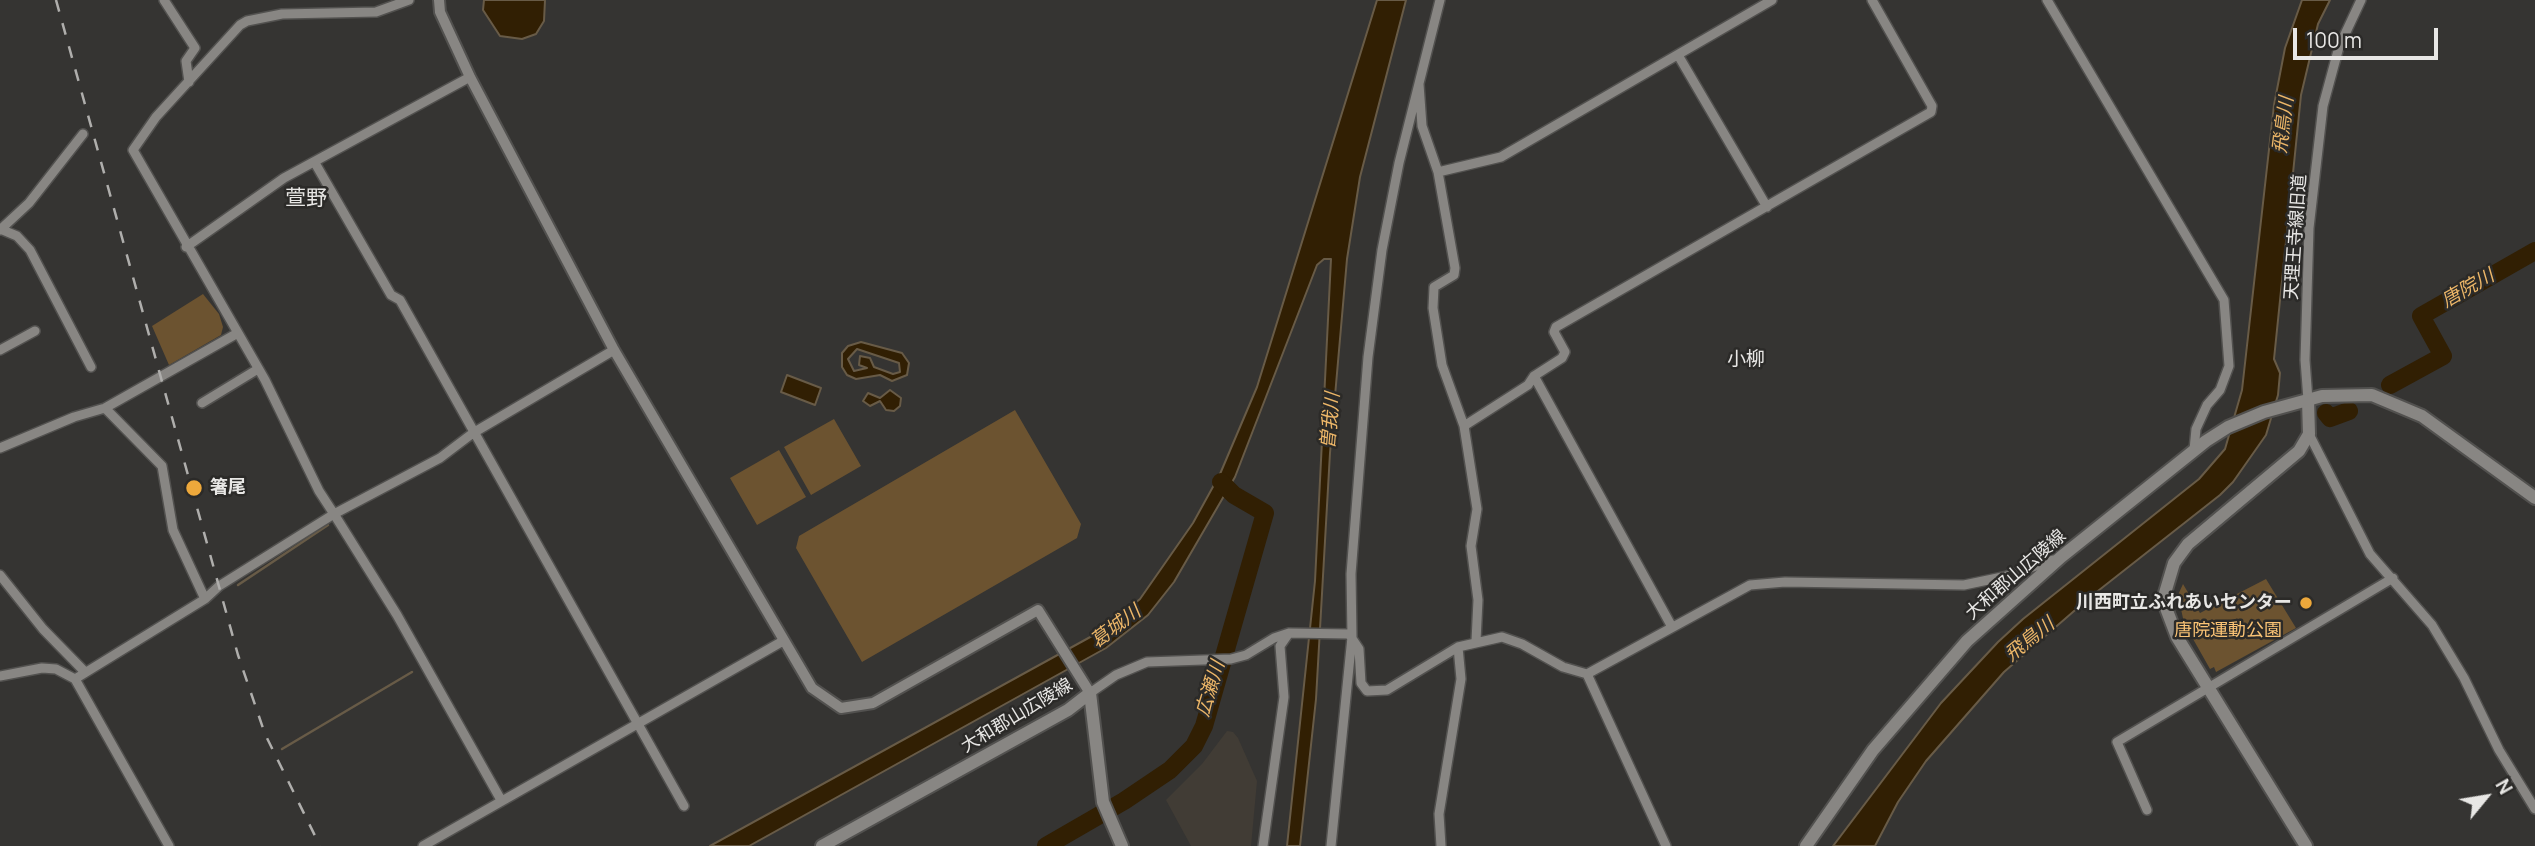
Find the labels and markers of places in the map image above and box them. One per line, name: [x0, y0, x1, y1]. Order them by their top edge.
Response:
place label: 箸尾: [210, 477, 246, 499]
marker: 箸尾: [184, 478, 204, 498]
place label: 川西町立ふれあいセンター: [2076, 592, 2292, 614]
marker: 川西町立ふれあいセンター: [2298, 595, 2314, 611]

